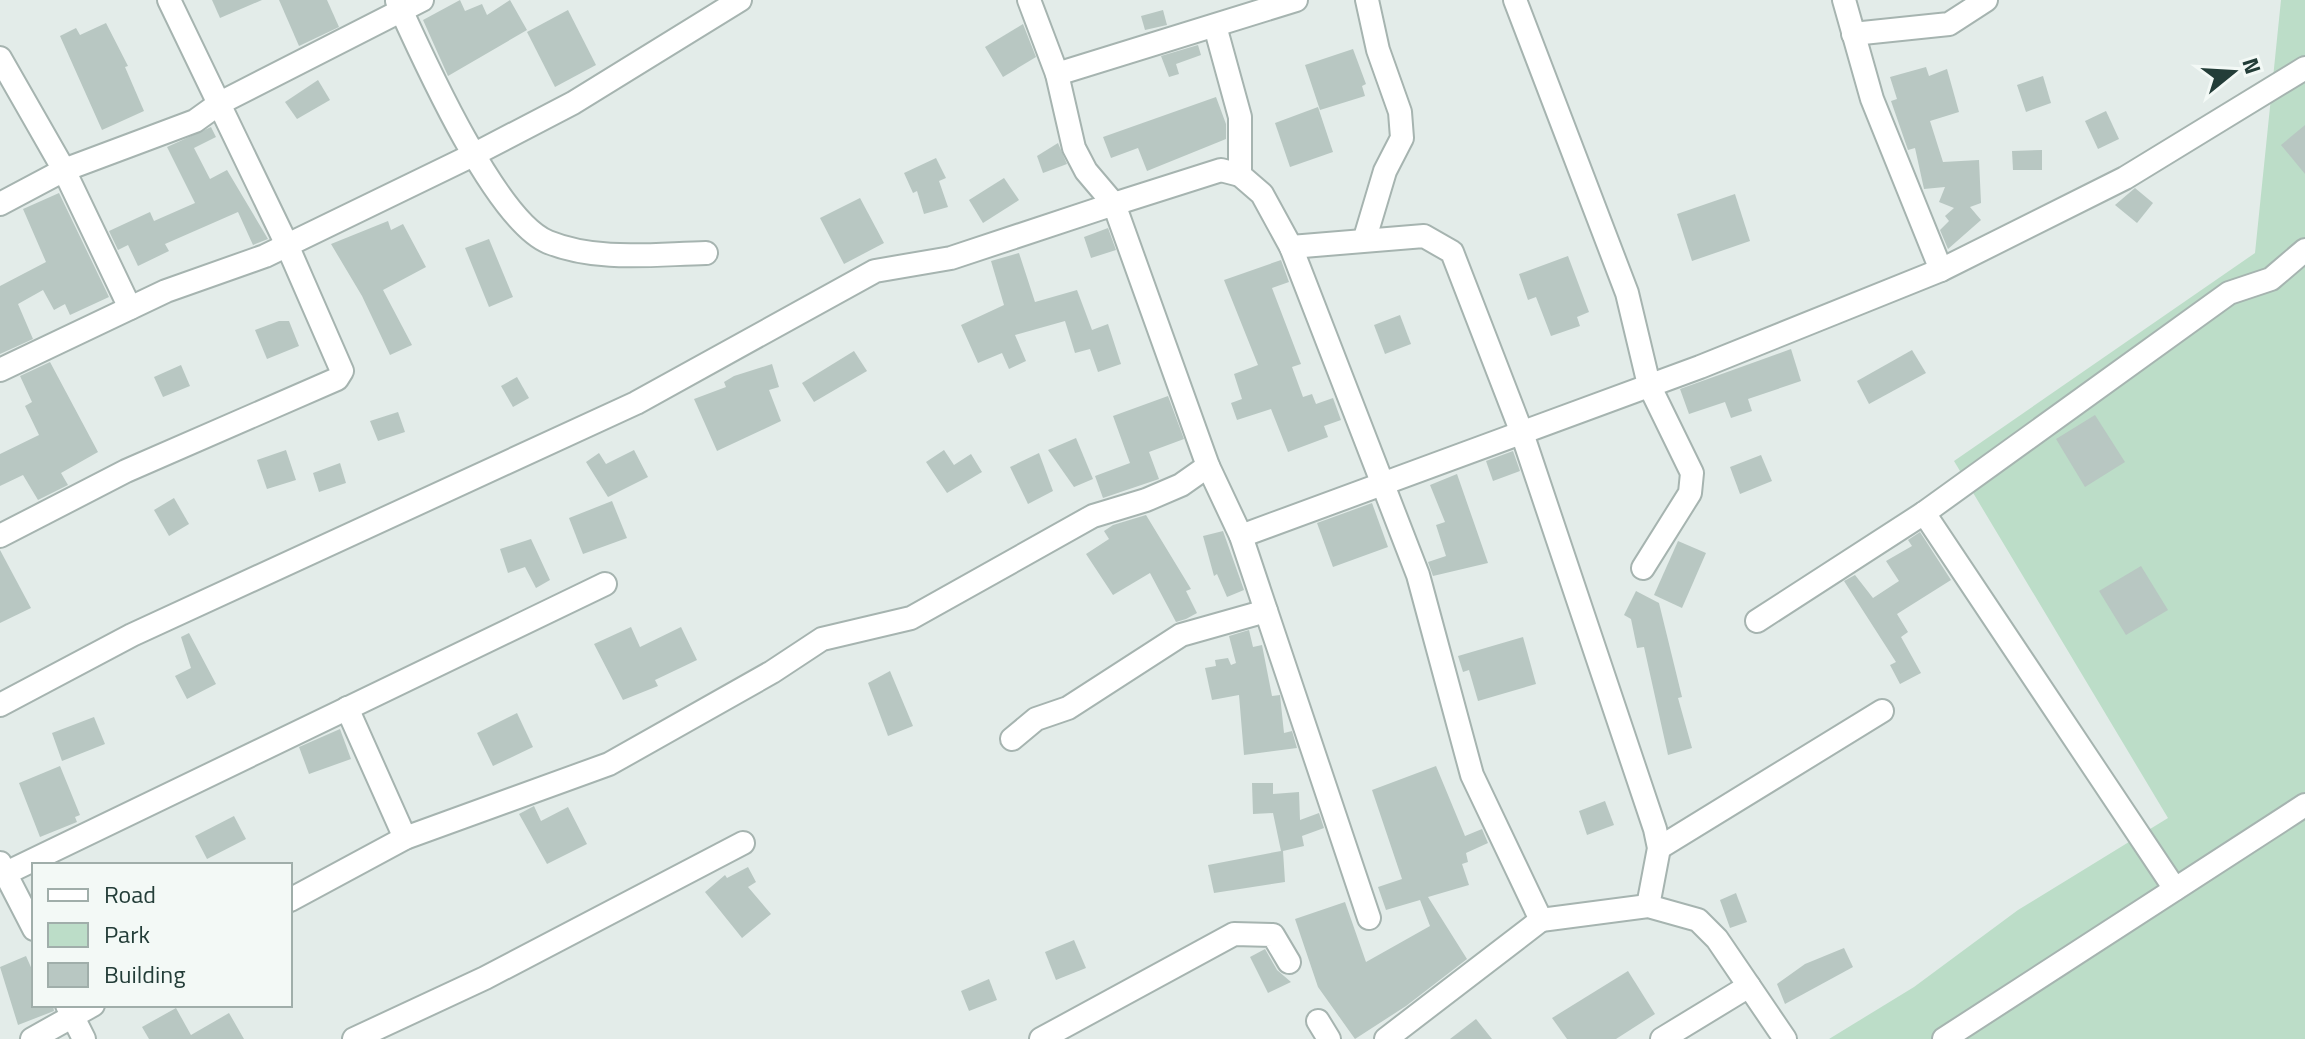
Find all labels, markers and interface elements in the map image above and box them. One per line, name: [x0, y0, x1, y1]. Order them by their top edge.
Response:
north arrow: [2193, 32, 2273, 112]
text: N: [2233, 53, 2271, 78]
legend: [32, 863, 292, 1007]
text: Road: [104, 876, 156, 912]
text: Park: [104, 916, 150, 952]
text: Building: [104, 956, 186, 992]

